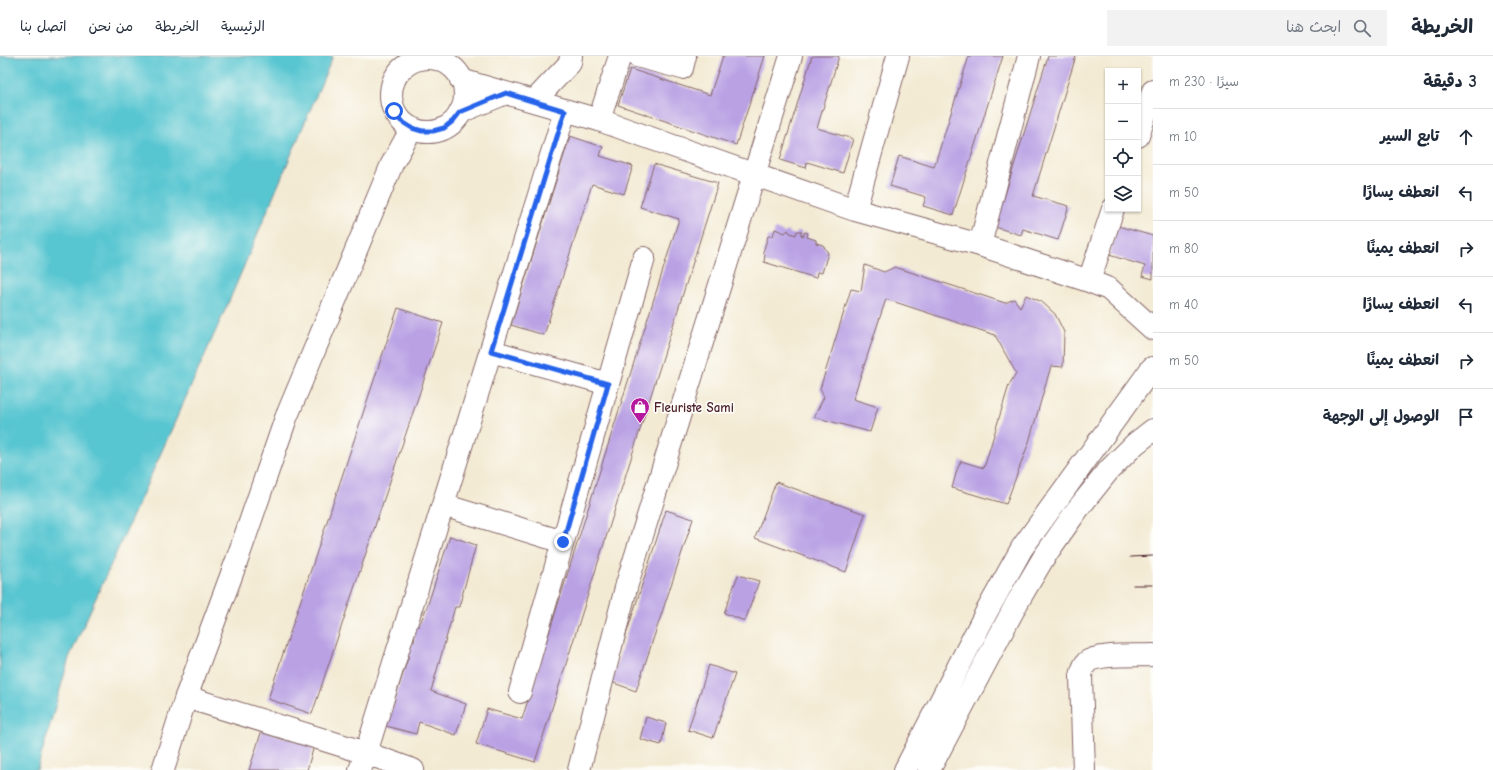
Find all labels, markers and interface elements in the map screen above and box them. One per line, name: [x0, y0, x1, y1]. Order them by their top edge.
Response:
search box: [1107, 10, 1387, 46]
text: الخريطة: [1411, 16, 1473, 38]
icon: search: [1351, 17, 1373, 39]
text: اتصل بنا: [20, 18, 67, 35]
text: من نحن: [89, 18, 133, 35]
text: الخريطة: [155, 18, 199, 35]
text: الرئيسية: [221, 18, 265, 35]
text: ابحث هنا: [1286, 18, 1341, 36]
map controls: [1105, 68, 1141, 212]
button: +: [1105, 68, 1141, 104]
text: 3 دقيقة: [1423, 72, 1477, 91]
text: سيرًا · 230 m: [1169, 74, 1239, 89]
route start: [385, 102, 403, 120]
button: −: [1105, 104, 1141, 140]
icon: ahead: [1455, 126, 1477, 148]
text: تابع السير: [1380, 127, 1439, 145]
text: 10 m: [1169, 129, 1197, 144]
button: locate: [1105, 140, 1141, 176]
button: layers: [1105, 176, 1141, 212]
icon: left: [1455, 182, 1477, 204]
text: انعطف يسارًا: [1363, 183, 1439, 201]
text: 50 m: [1169, 185, 1199, 200]
icon: right: [1455, 238, 1477, 260]
text: انعطف يمينًا: [1367, 239, 1439, 257]
text: 80 m: [1169, 241, 1199, 256]
icon: left: [1455, 294, 1477, 316]
text: انعطف يسارًا: [1363, 295, 1439, 313]
text: 40 m: [1169, 297, 1198, 312]
icon: right: [1455, 350, 1477, 372]
text: انعطف يمينًا: [1367, 351, 1439, 369]
text: 50 m: [1169, 353, 1199, 368]
shop icon: Fleuriste Sami: [629, 396, 651, 424]
place label: Fleuriste Sami: [654, 400, 734, 415]
icon: arrive: [1455, 406, 1477, 428]
text: الوصول إلى الوجهة: [1323, 407, 1439, 425]
route end: [554, 533, 572, 551]

